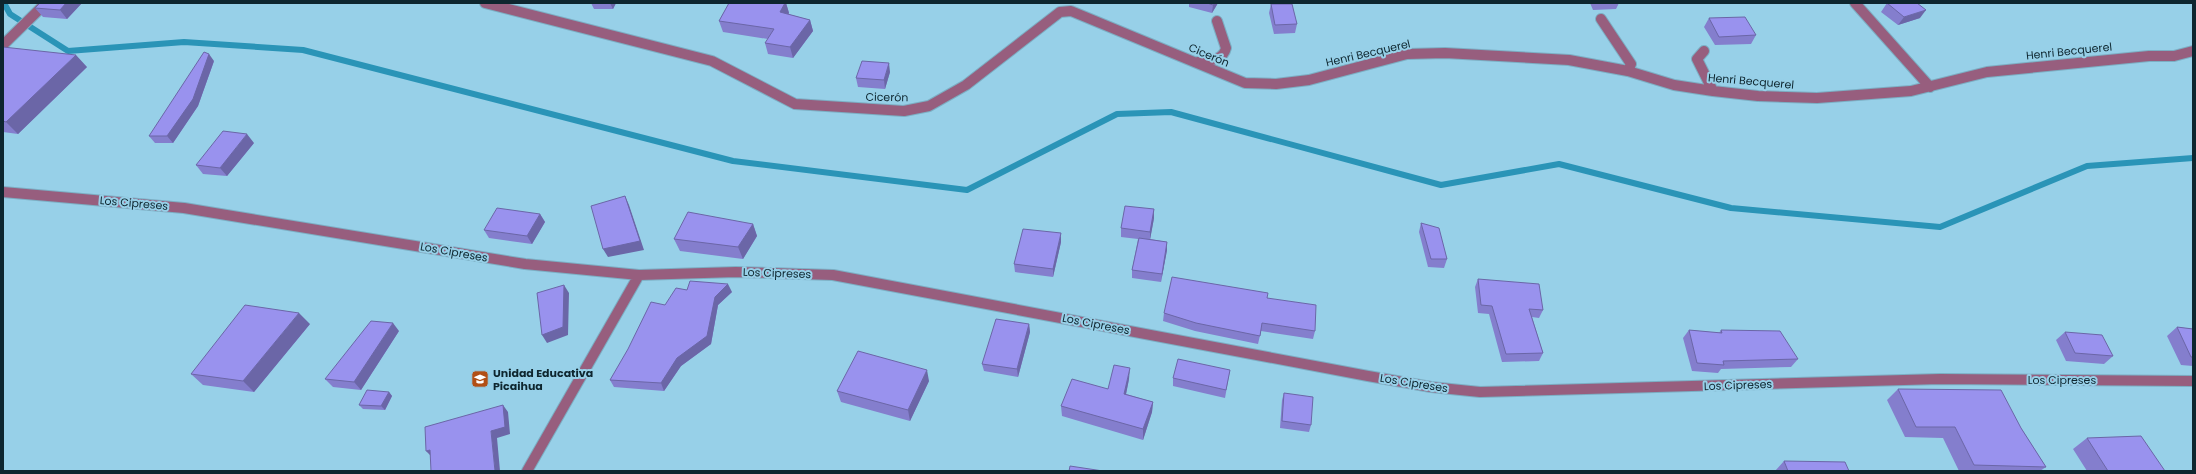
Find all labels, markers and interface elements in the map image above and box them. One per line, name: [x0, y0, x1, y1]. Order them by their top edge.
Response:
street label: Henri Becquerel: [1324, 35, 1412, 71]
street label: Cicerón: [1186, 39, 1232, 71]
street label: Henri Becquerel: [2025, 39, 2113, 63]
street label: Henri Becquerel: [1707, 69, 1795, 93]
street label: Cicerón: [865, 89, 909, 105]
street label: Los Cipreses: [99, 192, 169, 214]
street label: Los Cipreses: [419, 238, 489, 266]
street label: Los Cipreses: [743, 264, 812, 282]
street label: Los Cipreses: [1061, 310, 1131, 338]
place label: Unidad Educativa Picaihua: [493, 365, 593, 394]
school or university icon: Unidad Educativa Picaihua: [470, 369, 490, 389]
street label: Los Cipreses: [1379, 370, 1449, 396]
street label: Los Cipreses: [2028, 372, 2096, 388]
street label: Los Cipreses: [1704, 376, 1773, 394]

